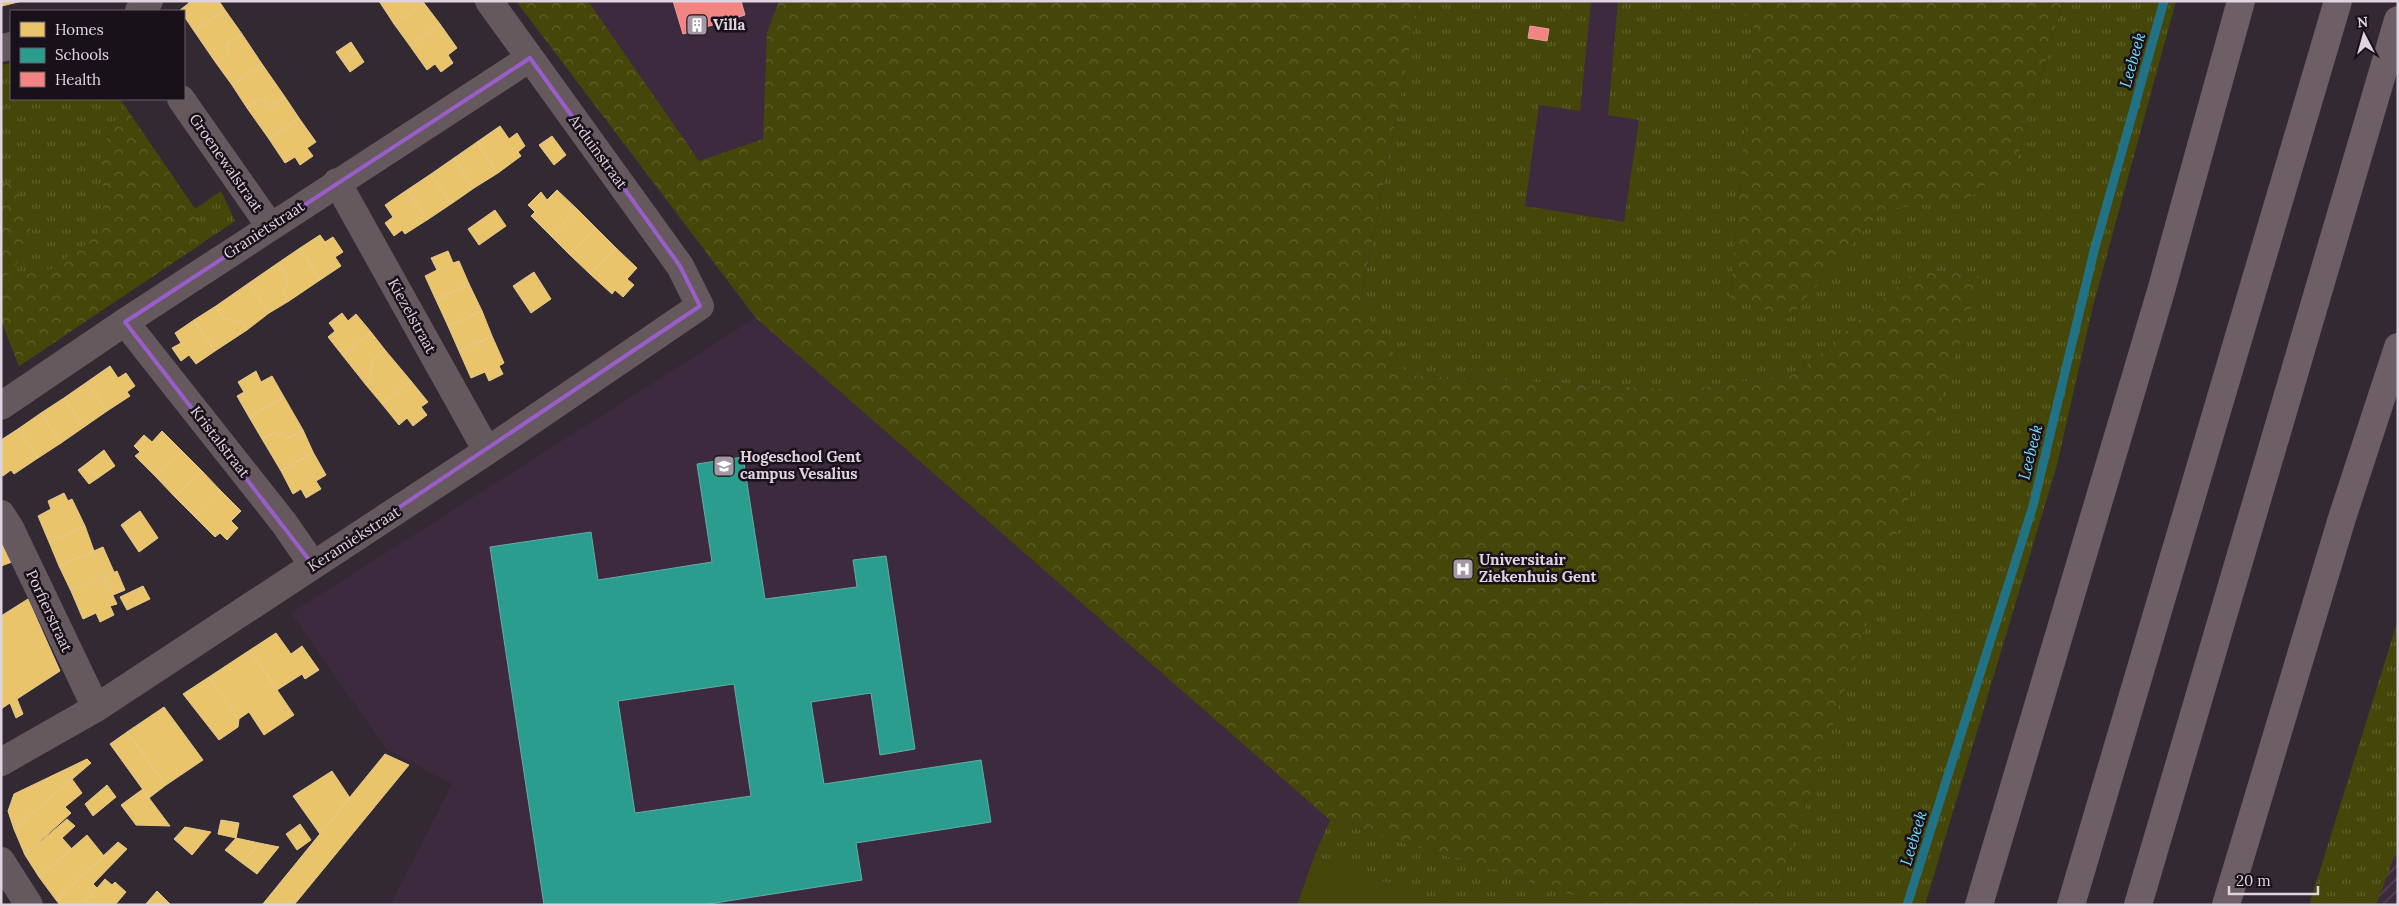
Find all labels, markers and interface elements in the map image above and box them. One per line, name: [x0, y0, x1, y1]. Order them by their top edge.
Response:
legend: [10, 10, 185, 100]
north arrow: [2339, 10, 2389, 60]
building icon: Villa: [685, 13, 709, 37]
text: N: [2356, 13, 2369, 32]
place label: Villa: [713, 15, 745, 34]
text: Homes: [55, 20, 104, 39]
water label: Leebeek: [2115, 30, 2149, 90]
text: Schools: [55, 45, 109, 64]
text: Health: [55, 70, 101, 89]
street label: Groenewalstraat: [185, 110, 268, 216]
street label: Arduinstraat: [564, 110, 632, 193]
street label: Granietstraat: [220, 196, 308, 263]
street label: Kiezelstraat: [384, 275, 441, 357]
street label: Kristalstraat: [186, 402, 254, 482]
water label: Leebeek: [2013, 422, 2047, 482]
place label: Hogeschool Gent campus Vesalius: [740, 447, 862, 483]
school or university icon: Hogeschool Gent campus Vesalius: [712, 454, 736, 478]
street label: Keramiekstraat: [304, 502, 404, 576]
place label: Universitair Ziekenhuis Gent: [1479, 550, 1598, 586]
hospital icon: Universitair Ziekenhuis Gent: [1451, 557, 1475, 581]
street label: Porfierstraat: [22, 567, 77, 655]
water label: Leebeek: [1895, 808, 1931, 868]
scale bar: [2229, 864, 2318, 896]
text: 20 m: [2236, 871, 2271, 890]

